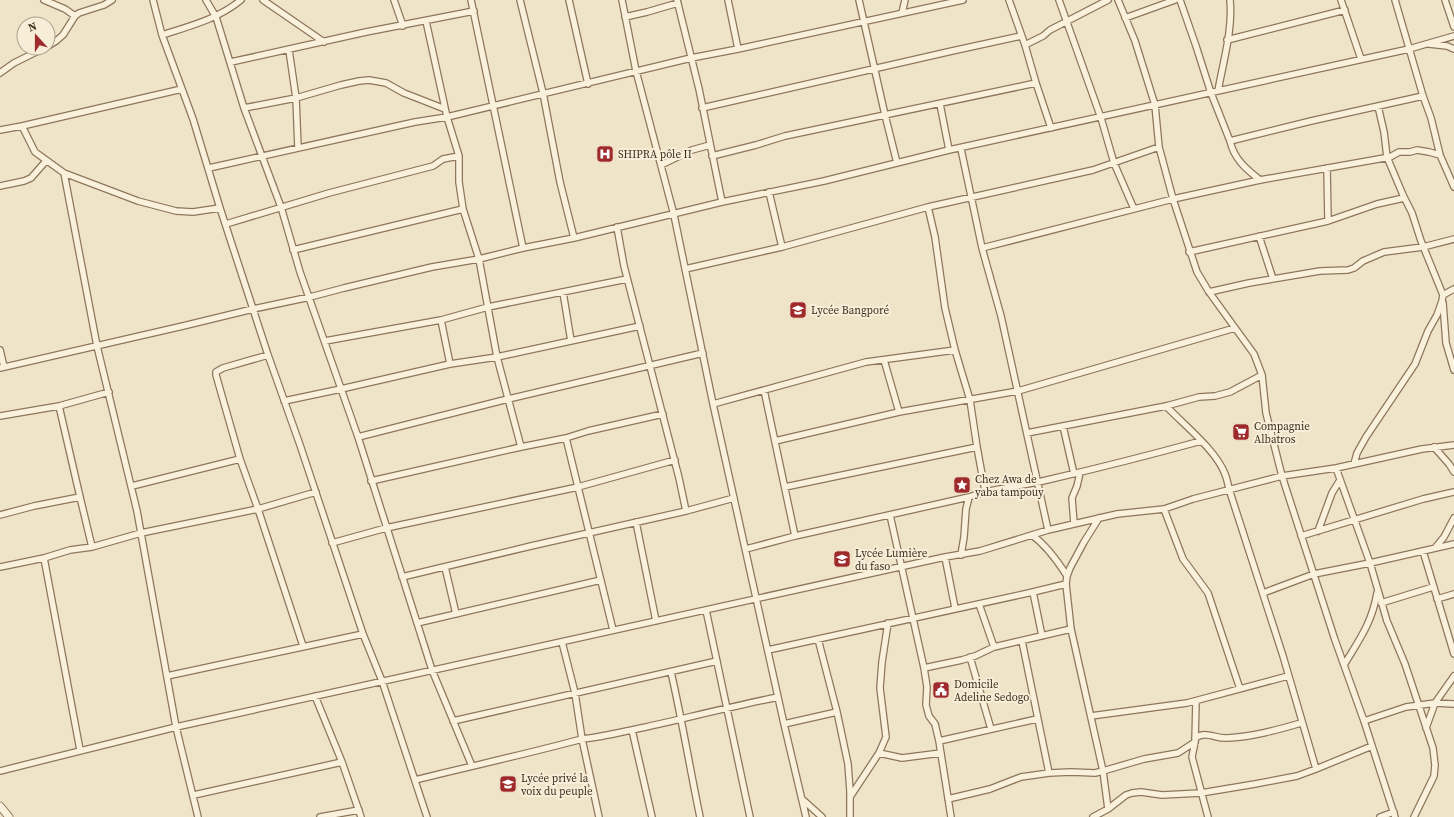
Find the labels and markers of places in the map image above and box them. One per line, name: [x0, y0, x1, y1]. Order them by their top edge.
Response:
hospital icon: SHIPRA pôle II: [595, 144, 615, 164]
place label: SHIPRA pôle II: [618, 147, 692, 162]
school or university icon: Lycée Bangporé: [788, 300, 808, 320]
place label: Lycée Bangporé: [811, 303, 890, 318]
place label: Compagnie Albatros: [1254, 419, 1310, 447]
supermarket icon: Compagnie Albatros: [1231, 422, 1251, 442]
place label: Chez Awa de yaba tampouy: [975, 472, 1044, 500]
place icon: Chez Awa de yaba tampouy: [952, 475, 972, 495]
place label: Lycée Lumière du faso: [855, 546, 928, 574]
school or university icon: Lycée Lumière du faso: [832, 549, 852, 569]
place label: Domicile Adeline Sedogo: [954, 677, 1029, 705]
public building icon: Domicile Adeline Sedogo: [931, 680, 951, 700]
place label: Lycée privé la voix du peuple: [521, 771, 593, 799]
school or university icon: Lycée privé la voix du peuple: [498, 774, 518, 794]

